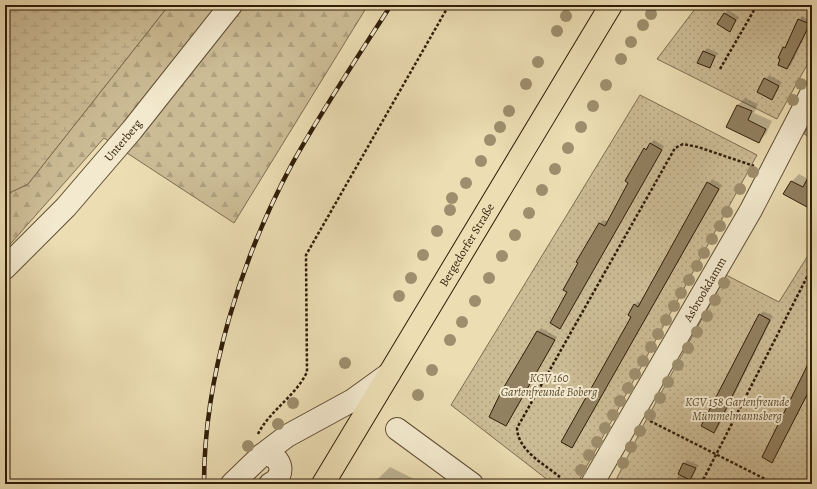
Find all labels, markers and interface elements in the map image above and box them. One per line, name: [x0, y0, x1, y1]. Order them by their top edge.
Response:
street label: Unterberg: [101, 116, 145, 165]
street label: Bergedorfer Straße: [436, 200, 498, 290]
street label: Asbrookdamm: [679, 254, 730, 325]
park label: KGV 160 Gartenfreunde Boberg: [501, 370, 598, 400]
park label: KGV 158 Gartenfreunde Mümmelmannsberg: [685, 394, 790, 424]

